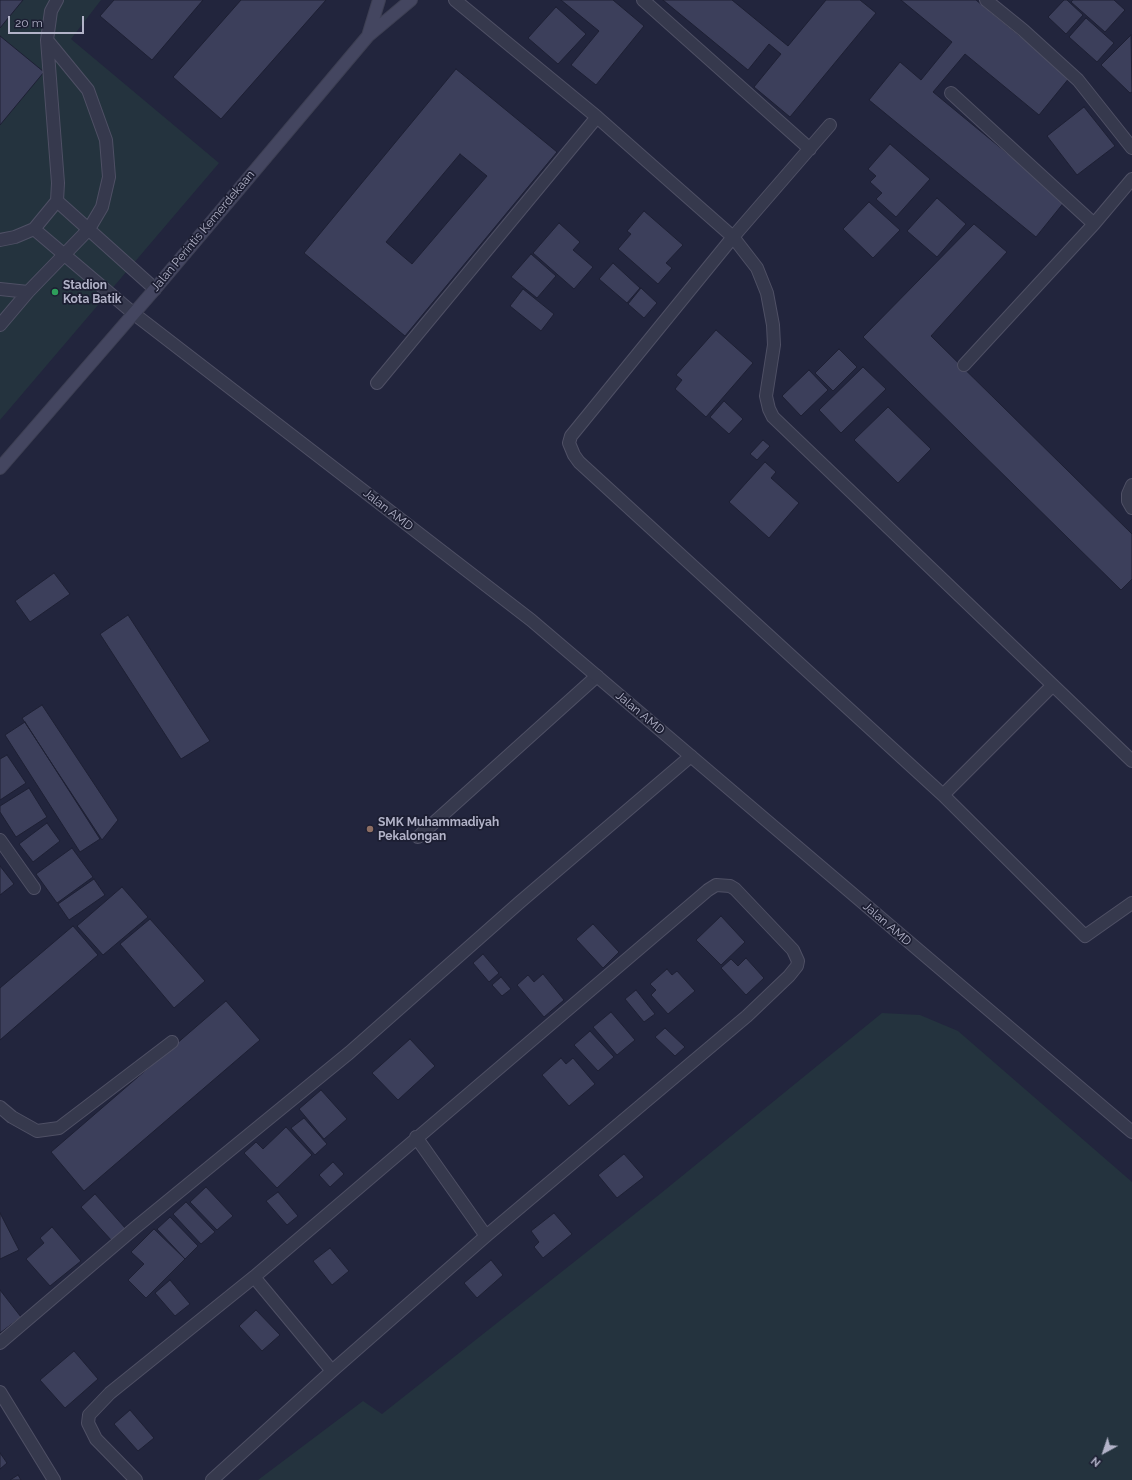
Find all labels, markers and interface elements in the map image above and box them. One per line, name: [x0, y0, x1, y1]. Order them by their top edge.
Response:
scale bar: [10, 8, 86, 34]
text: 20 m: [15, 16, 43, 30]
street label: Jalan Perintis Kemerdekaan: [148, 168, 258, 294]
place label: Stadion Kota Batik: [63, 278, 122, 306]
marker: Stadion Kota Batik: [50, 287, 60, 297]
street label: Jalan AMD: [360, 486, 416, 534]
street label: Jalan AMD: [613, 688, 667, 738]
place label: SMK Muhammadiyah Pekalongan: [378, 815, 499, 843]
marker: SMK Muhammadiyah Pekalongan: [365, 824, 375, 834]
street label: Jalan AMD: [860, 899, 914, 949]
north arrow: [1084, 1432, 1124, 1472]
text: N: [1089, 1454, 1103, 1469]

